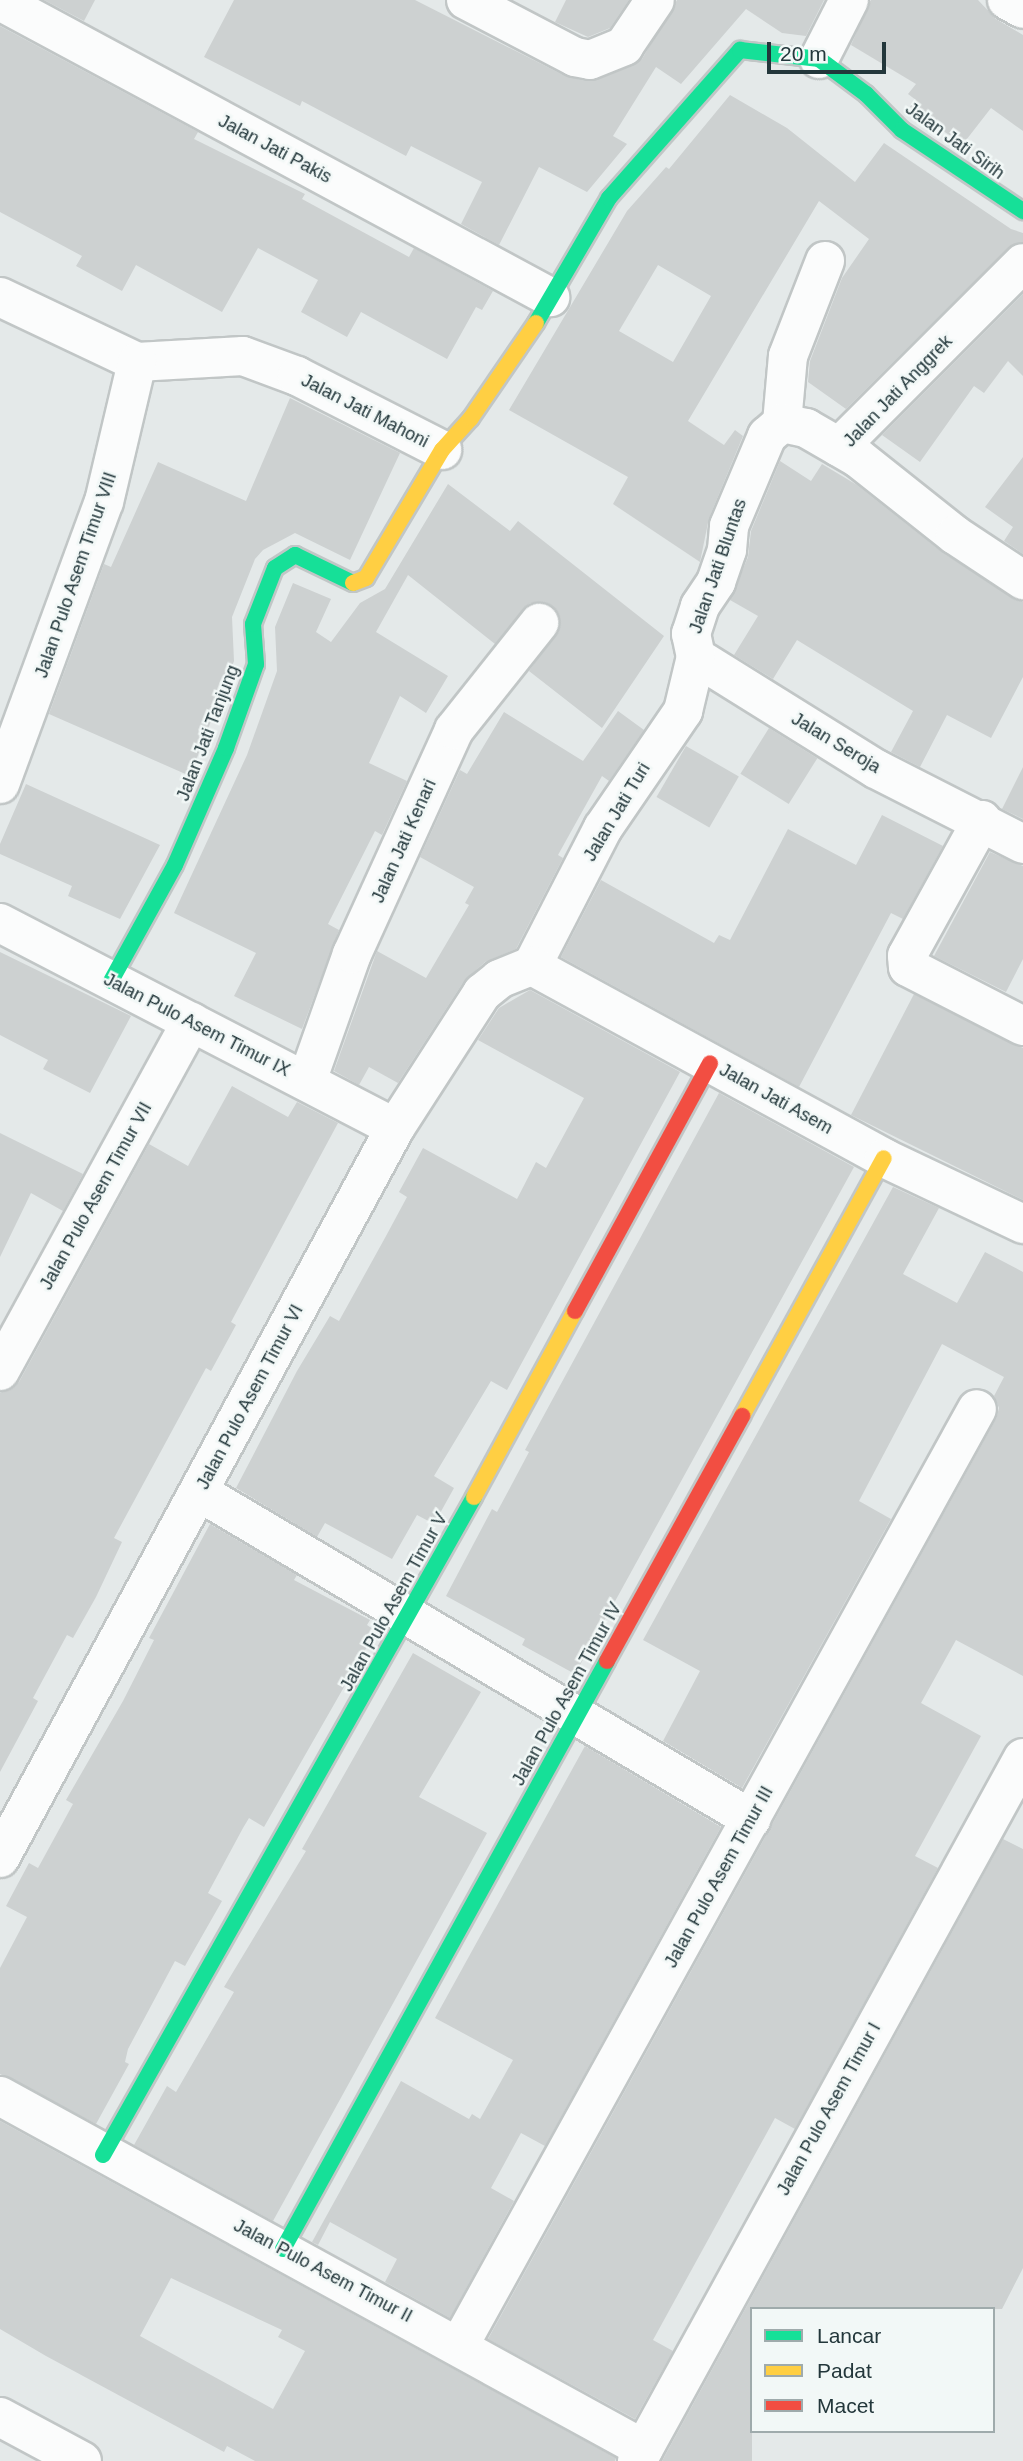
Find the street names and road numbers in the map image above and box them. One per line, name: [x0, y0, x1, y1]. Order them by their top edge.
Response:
street label: Jalan Jati Sirih: [901, 98, 1009, 184]
street label: Jalan Jati Pakis: [215, 110, 335, 188]
street label: Jalan Jati Anggrek: [839, 330, 957, 452]
street label: Jalan Jati Mahoni: [298, 370, 432, 452]
street label: Jalan Pulo Asem Timur VIII: [30, 469, 122, 681]
street label: Jalan Jati Bluntas: [685, 496, 751, 636]
street label: Jalan Jati Tanjung: [172, 662, 244, 804]
street label: Jalan Seroja: [788, 708, 884, 778]
street label: Jalan Jati Turi: [579, 759, 655, 865]
street label: Jalan Jati Kenari: [367, 776, 441, 906]
street label: Jalan Pulo Asem Timur IX: [100, 968, 294, 1082]
street label: Jalan Jati Asem: [715, 1059, 837, 1139]
street label: Jalan Pulo Asem Timur VII: [35, 1098, 157, 1294]
street label: Jalan Pulo Asem Timur VI: [192, 1300, 308, 1494]
street label: Jalan Pulo Asem Timur V: [335, 1508, 453, 1696]
street label: Jalan Pulo Asem Timur IV: [507, 1598, 627, 1790]
street label: Jalan Pulo Asem Timur III: [660, 1782, 778, 1972]
street label: Jalan Pulo Asem Timur I: [772, 2018, 886, 2200]
street label: Jalan Pulo Asem Timur II: [229, 2214, 417, 2328]

